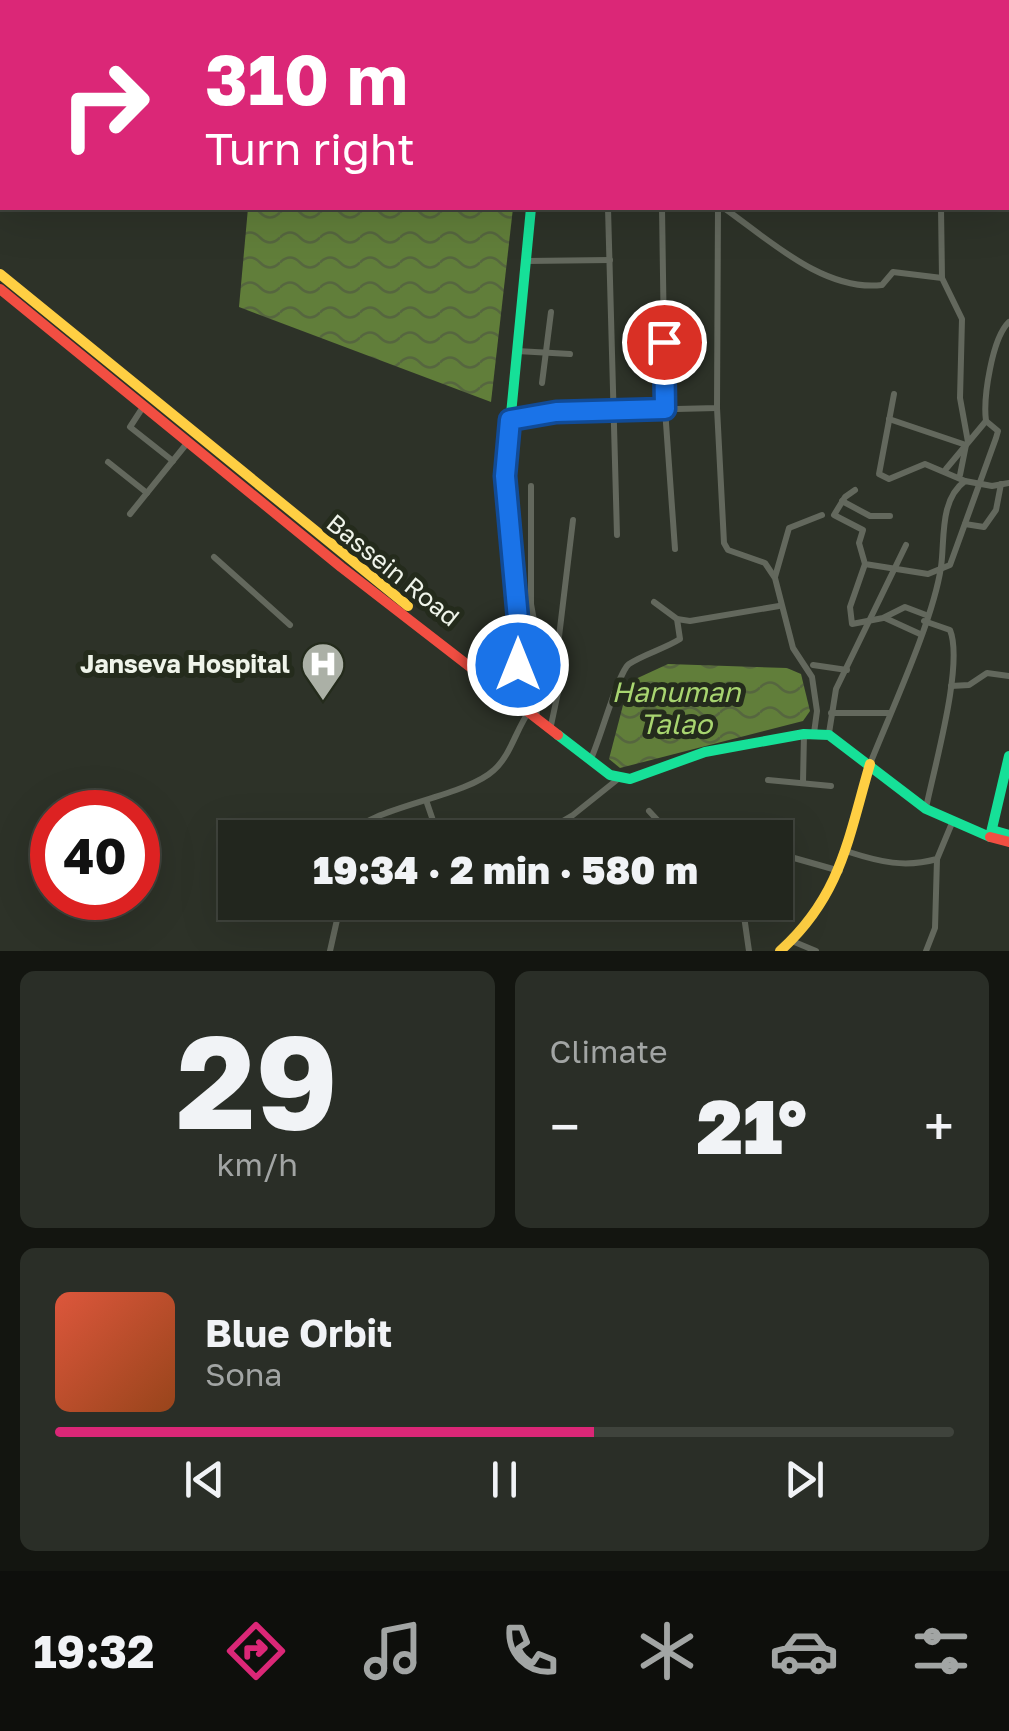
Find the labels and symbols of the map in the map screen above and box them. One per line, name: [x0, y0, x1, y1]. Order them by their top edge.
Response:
pin: [622, 300, 707, 385]
street label: Bassein Road: [321, 507, 466, 632]
position arrow: [466, 613, 570, 717]
hospital icon: Janseva Hospital: [300, 641, 346, 702]
place label: Janseva Hospital: [80, 648, 290, 679]
water label: Hanuman Talao: [611, 675, 742, 740]
speed limit sign: 40: [30, 790, 160, 920]

